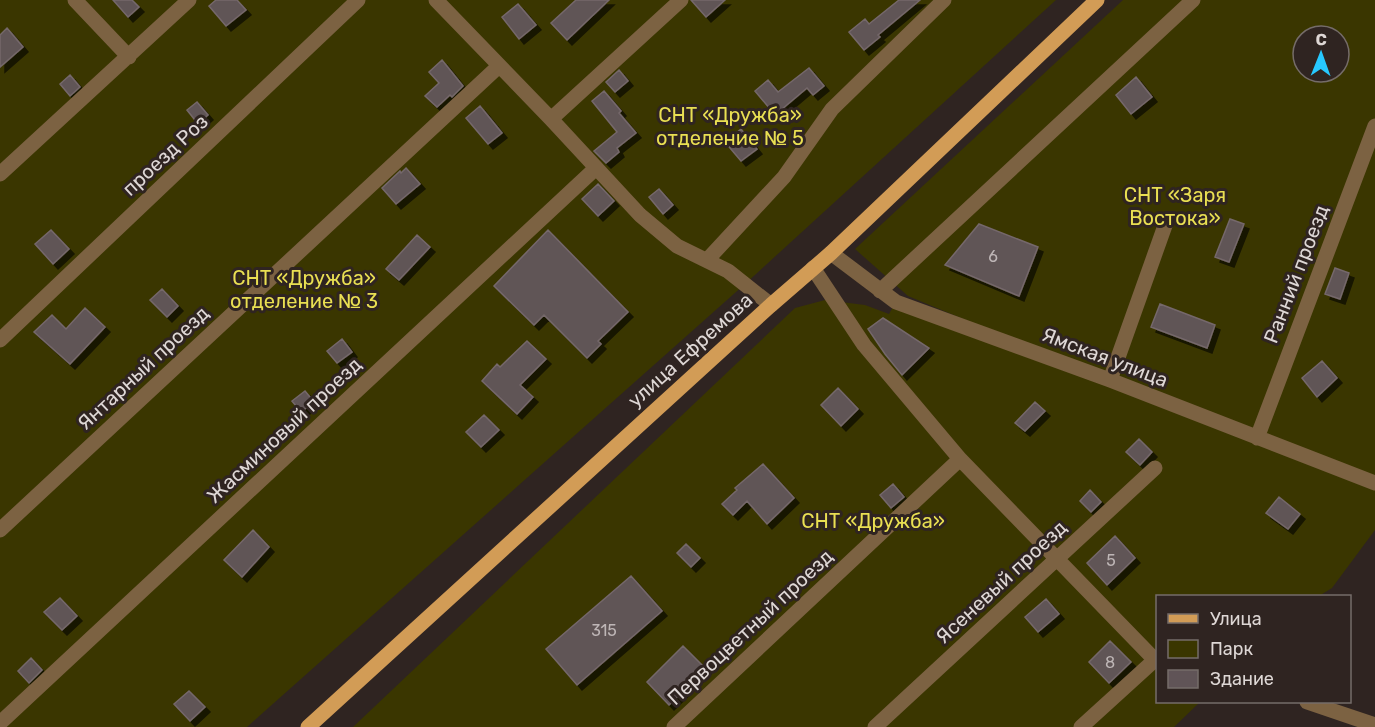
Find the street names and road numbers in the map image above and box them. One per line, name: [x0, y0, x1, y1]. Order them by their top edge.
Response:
street label: проезд Роз: [117, 109, 213, 201]
street label: Ранний проезд: [1259, 201, 1333, 347]
street label: улица Ефремова: [623, 288, 757, 412]
street label: Янтарный проезд: [72, 301, 214, 435]
street label: Ямская улица: [1039, 322, 1171, 392]
street label: Жасминовый проезд: [202, 352, 366, 508]
street label: Ясеневый проезд: [931, 515, 1071, 649]
street label: Первоцветный проезд: [662, 544, 838, 710]

